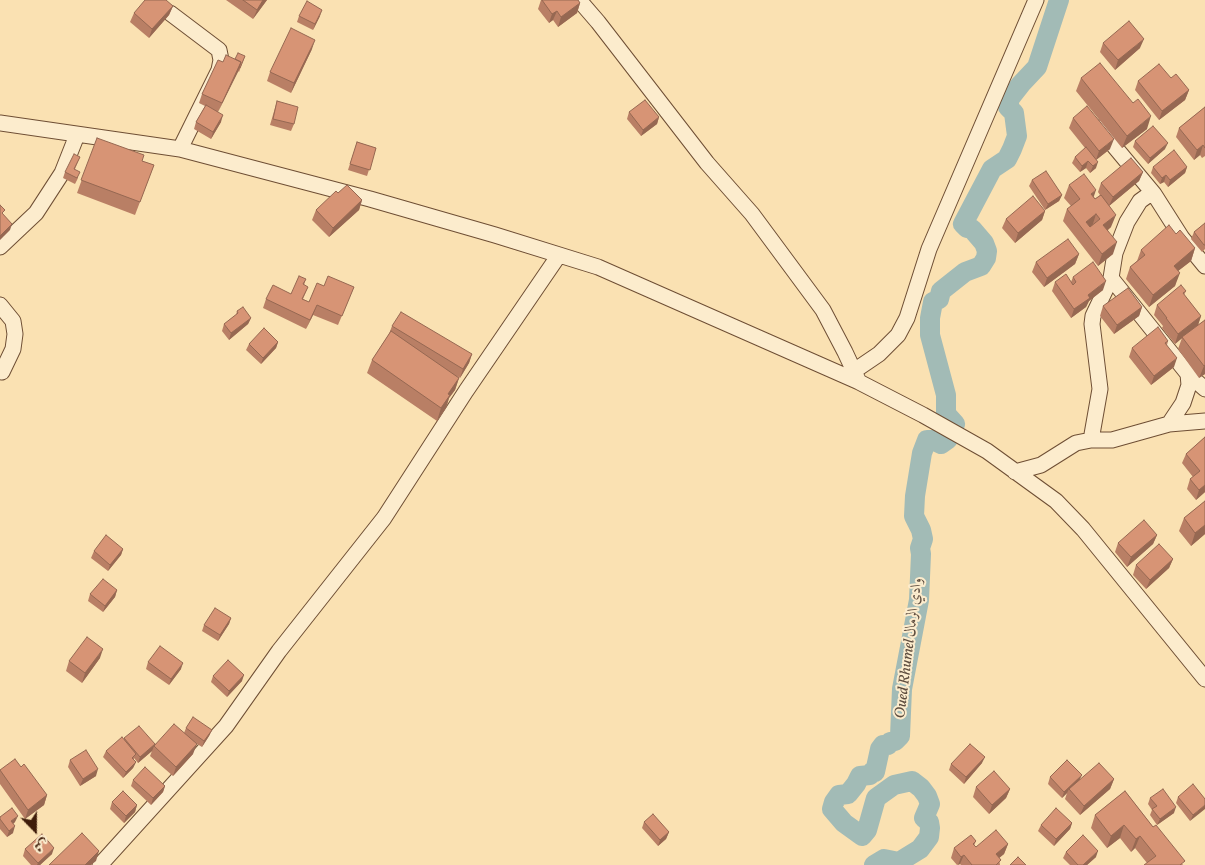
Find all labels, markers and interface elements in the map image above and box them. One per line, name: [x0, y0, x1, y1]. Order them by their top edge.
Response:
water label: Oued Rhumel وادي الرمال: [892, 577, 928, 719]
north arrow: [10, 805, 60, 855]
text: ش: [31, 833, 51, 856]

